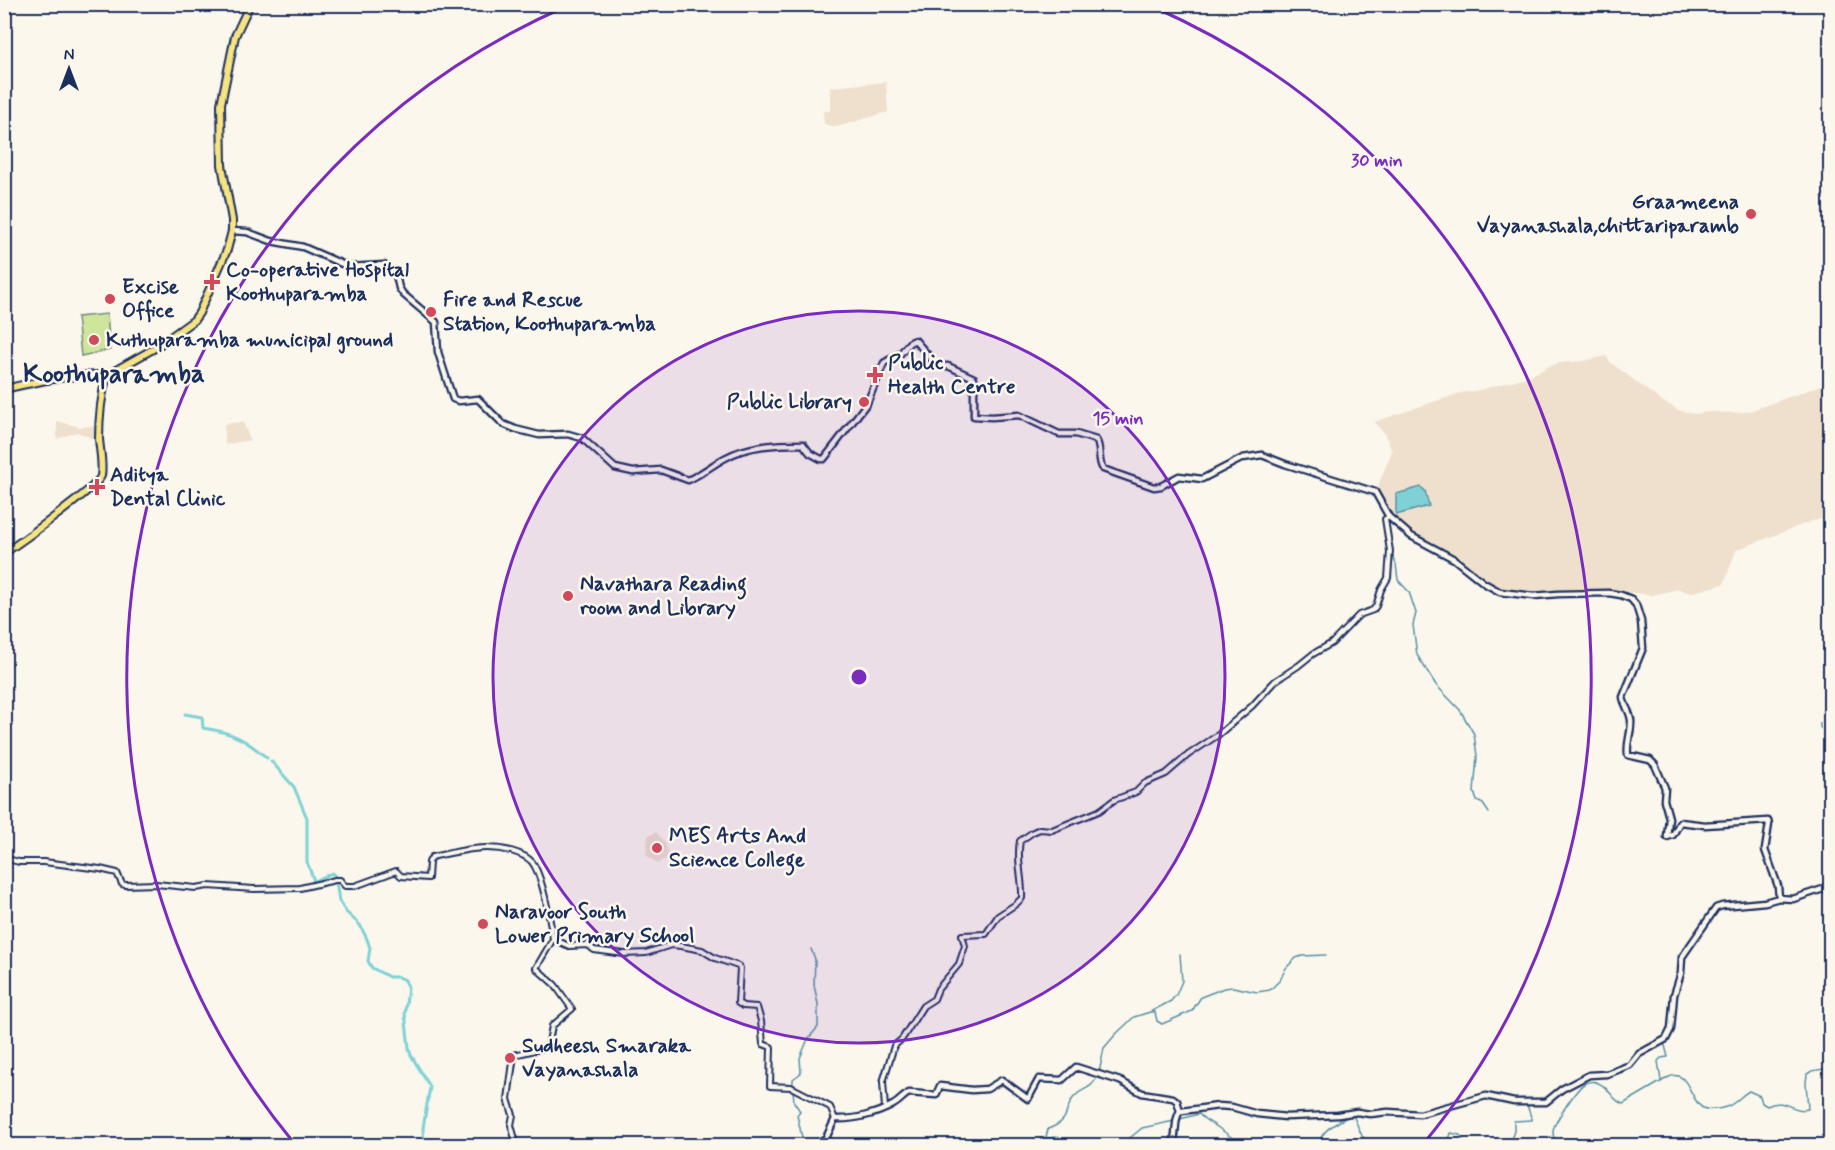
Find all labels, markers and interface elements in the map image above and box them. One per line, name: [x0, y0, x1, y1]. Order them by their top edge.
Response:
north arrow: [39, 39, 99, 99]
text: N: [64, 45, 74, 66]
text: 30 min: [1351, 149, 1403, 173]
place label: Graameena Vayanashala,chittariparamb: [1477, 188, 1739, 240]
marker: Graameena Vayanashala,chittariparamb: [1744, 207, 1758, 221]
place label: Co-operative Hospital Koothuparamba: [226, 256, 409, 308]
place label: Excise Office: [122, 273, 179, 325]
marker: Co-operative Hospital Koothuparamba: [203, 273, 221, 291]
place label: Fire and Rescue Station, Koothuparamba: [443, 286, 656, 338]
marker: Excise Office: [103, 292, 117, 306]
marker: Fire and Rescue Station, Koothuparamba: [424, 305, 438, 319]
place label: Kuthuparamba municipal ground: [106, 326, 393, 354]
marker: Kuthuparamba municipal ground: [87, 333, 101, 347]
place label: Public Health Centre: [888, 349, 1016, 401]
district label: Koothuparamba: [23, 357, 205, 392]
marker: Public Health Centre: [866, 366, 884, 384]
place label: Public Library: [727, 388, 852, 416]
marker: Public Library: [857, 395, 871, 409]
text: 15 min: [1092, 407, 1144, 431]
place label: Aditya Dental Clinic: [110, 461, 226, 513]
marker: Aditya Dental Clinic: [88, 478, 106, 496]
place label: Navathara Reading room and Library: [580, 570, 747, 622]
marker: Navathara Reading room and Library: [561, 589, 575, 603]
centre of rings: [849, 667, 869, 687]
place label: MES Arts And Science College: [669, 822, 806, 876]
marker: MES Arts And Science College: [650, 841, 664, 855]
place label: Naravoor South Lower Primary School: [495, 898, 694, 950]
marker: Naravoor South Lower Primary School: [476, 917, 490, 931]
place label: Sudheesh Smaraka Vayanashala: [522, 1032, 692, 1084]
marker: Sudheesh Smaraka Vayanashala: [503, 1051, 517, 1065]

